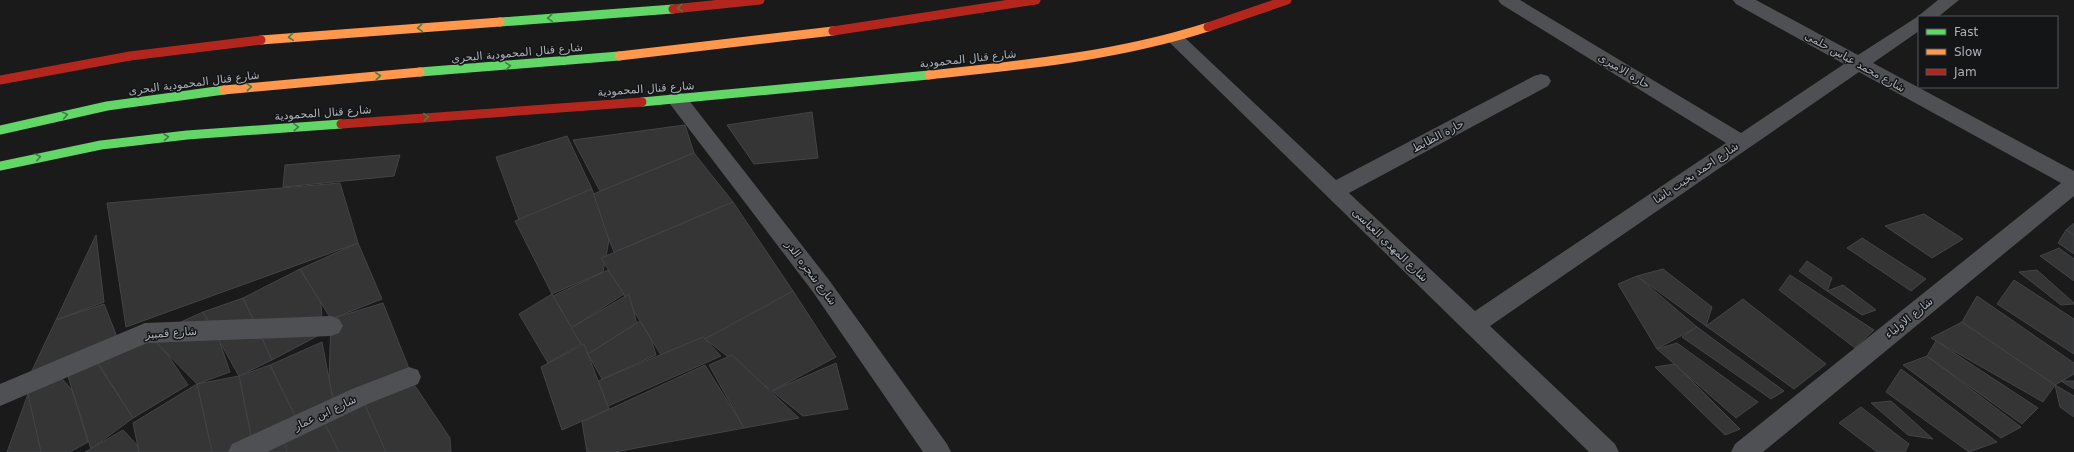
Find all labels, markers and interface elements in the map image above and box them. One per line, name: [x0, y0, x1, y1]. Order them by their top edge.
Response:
one-way arrow: [677, 4, 683, 13]
one-way arrow: [547, 14, 553, 23]
legend: [1918, 16, 2058, 88]
one-way arrow: [417, 23, 423, 32]
text: Fast: [1954, 25, 1978, 39]
street label: شارع محمد عباس حلمى: [1803, 29, 1907, 95]
one-way arrow: [288, 33, 294, 42]
street label: شارع قنال المحمودية البحرى: [451, 41, 583, 65]
text: Slow: [1954, 45, 1982, 59]
street label: شارع قنال المحمودية: [919, 47, 1017, 71]
street label: حارة الاميرى: [1596, 51, 1652, 91]
one-way arrow: [505, 61, 511, 70]
text: Jam: [1953, 65, 1977, 79]
street label: شارع قنال المحمودية البحرى: [128, 68, 260, 98]
one-way arrow: [375, 72, 382, 81]
street label: شارع قنال المحمودية: [597, 79, 695, 99]
one-way arrow: [246, 83, 252, 92]
street label: شارع قنال المحمودية: [274, 103, 372, 123]
one-way arrow: [62, 111, 68, 120]
one-way arrow: [423, 113, 429, 122]
street label: حارة الظابط: [1410, 117, 1466, 155]
one-way arrow: [293, 123, 299, 132]
one-way arrow: [163, 133, 169, 142]
street label: شارع احمد بخيت باشا: [1651, 140, 1741, 206]
one-way arrow: [35, 154, 41, 162]
street label: شارع المهدي العباسى: [1349, 205, 1431, 285]
street label: شارع شجره الدر: [782, 238, 839, 308]
street label: شارع الاولياء: [1882, 295, 1936, 341]
street label: شارع قمبيز: [143, 325, 198, 341]
street label: شارع ابن عمار: [291, 393, 358, 434]

